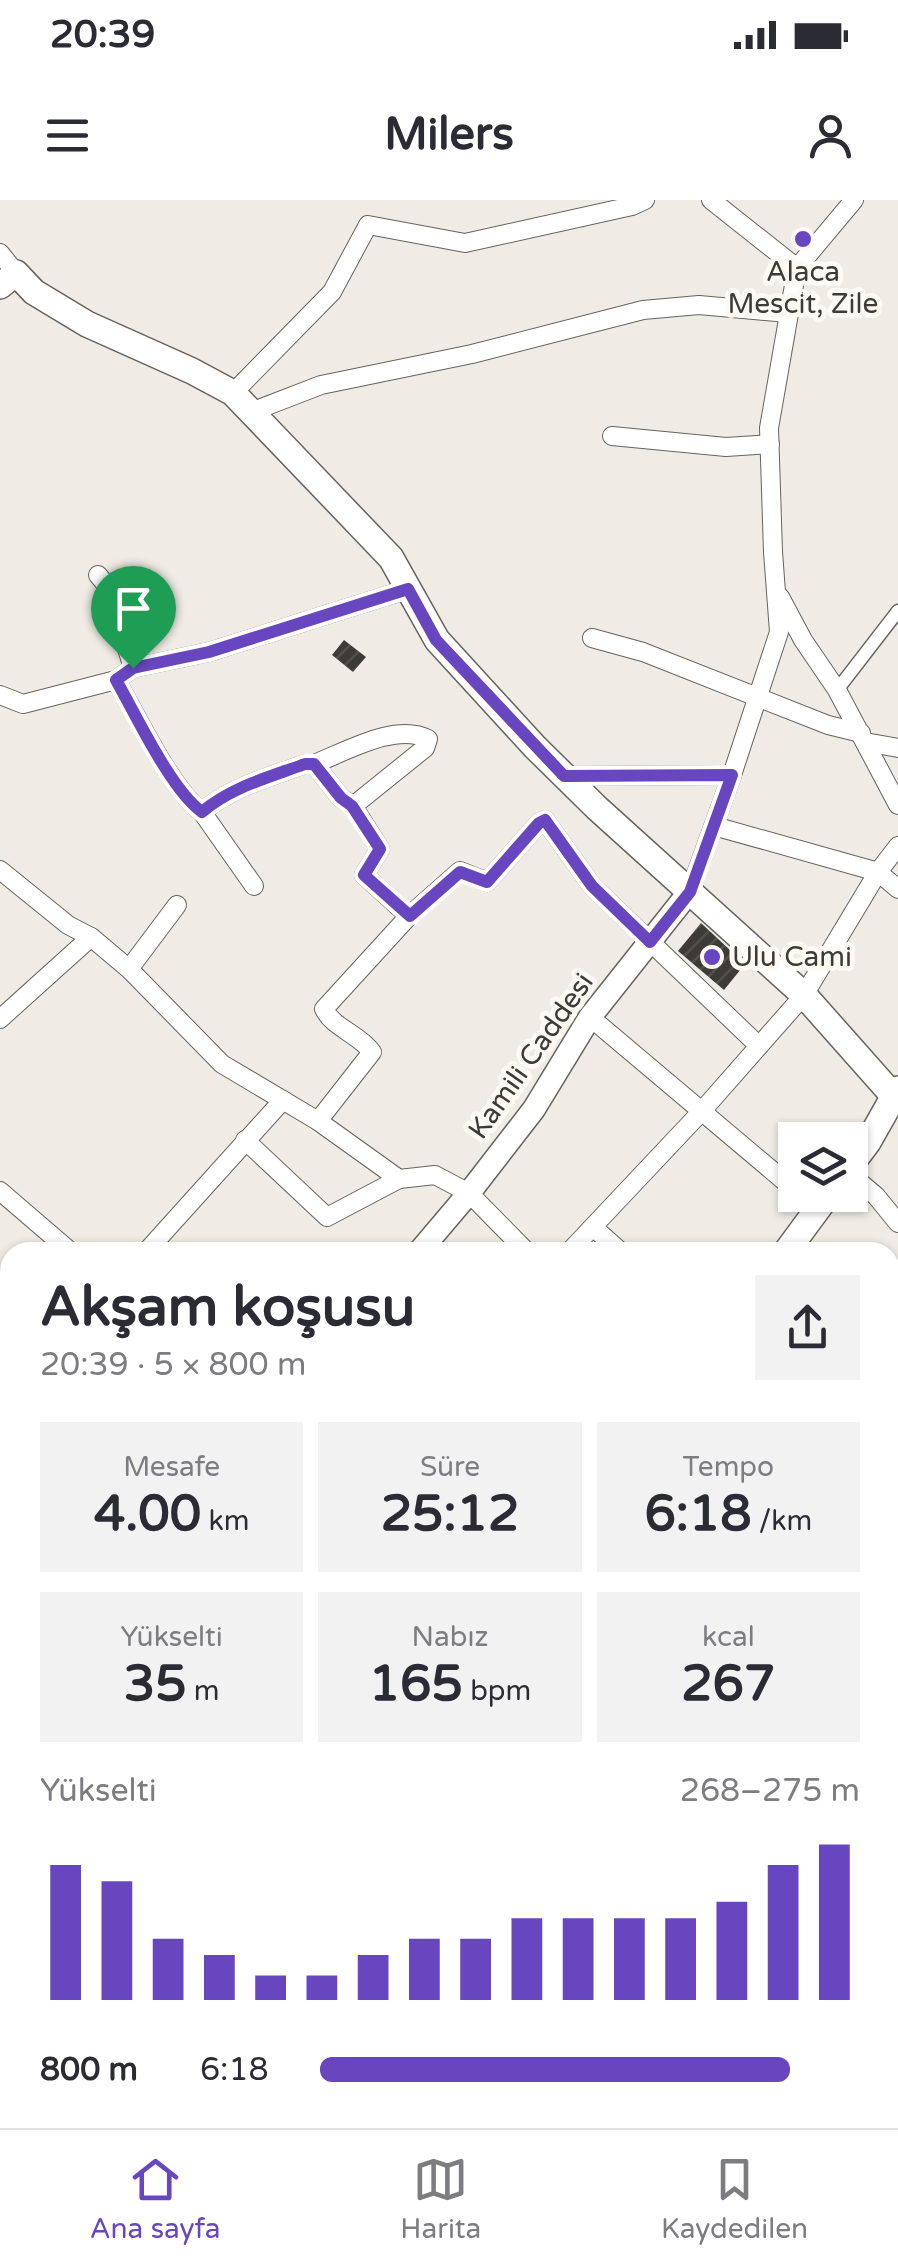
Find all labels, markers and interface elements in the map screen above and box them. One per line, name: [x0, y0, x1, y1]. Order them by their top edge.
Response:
text: 20:39: [50, 12, 155, 58]
icon: menu: [40, 108, 95, 163]
text: Milers: [384, 108, 514, 162]
icon: person: [803, 108, 858, 163]
marker: Alaca Mescit, Zile: [792, 228, 814, 250]
place label: Alaca Mescit, Zile: [728, 255, 878, 321]
pin: [91, 566, 176, 669]
icon: arrive: [106, 581, 161, 636]
place label: Ulu Cami: [732, 940, 852, 974]
marker: Ulu Cami: [701, 946, 723, 968]
street label: Kamili Caddesi: [461, 966, 601, 1146]
map controls: [778, 1122, 868, 1212]
button: layers: [778, 1122, 868, 1212]
text: Akşam koşusu: [40, 1275, 415, 1341]
button: share: [755, 1275, 860, 1380]
text: 20:39 · 5 × 800 m: [40, 1346, 306, 1384]
text: Mesafe: [123, 1450, 220, 1484]
text: Süre: [420, 1450, 480, 1484]
text: Tempo: [683, 1450, 774, 1484]
text: 4.00: [94, 1484, 201, 1544]
text: 25:12: [381, 1484, 519, 1544]
text: 6:18: [644, 1484, 752, 1544]
text: km: [201, 1504, 249, 1538]
text: /km: [752, 1504, 812, 1538]
text: Yükselti: [121, 1620, 223, 1654]
text: Nabız: [412, 1620, 488, 1654]
text: kcal: [702, 1620, 755, 1654]
text: 35: [124, 1654, 187, 1714]
text: 165: [369, 1654, 463, 1714]
text: 267: [681, 1654, 775, 1714]
text: m: [187, 1674, 220, 1708]
text: bpm: [463, 1674, 531, 1708]
text: Yükselti: [40, 1772, 157, 1810]
text: 268–275 m: [680, 1772, 860, 1810]
text: 800 m: [40, 2051, 138, 2089]
text: 6:18: [200, 2051, 269, 2089]
tab: Ana sayfa: [90, 2152, 221, 2246]
tab: Harita: [400, 2152, 481, 2246]
tab: Kaydedilen: [661, 2152, 808, 2246]

